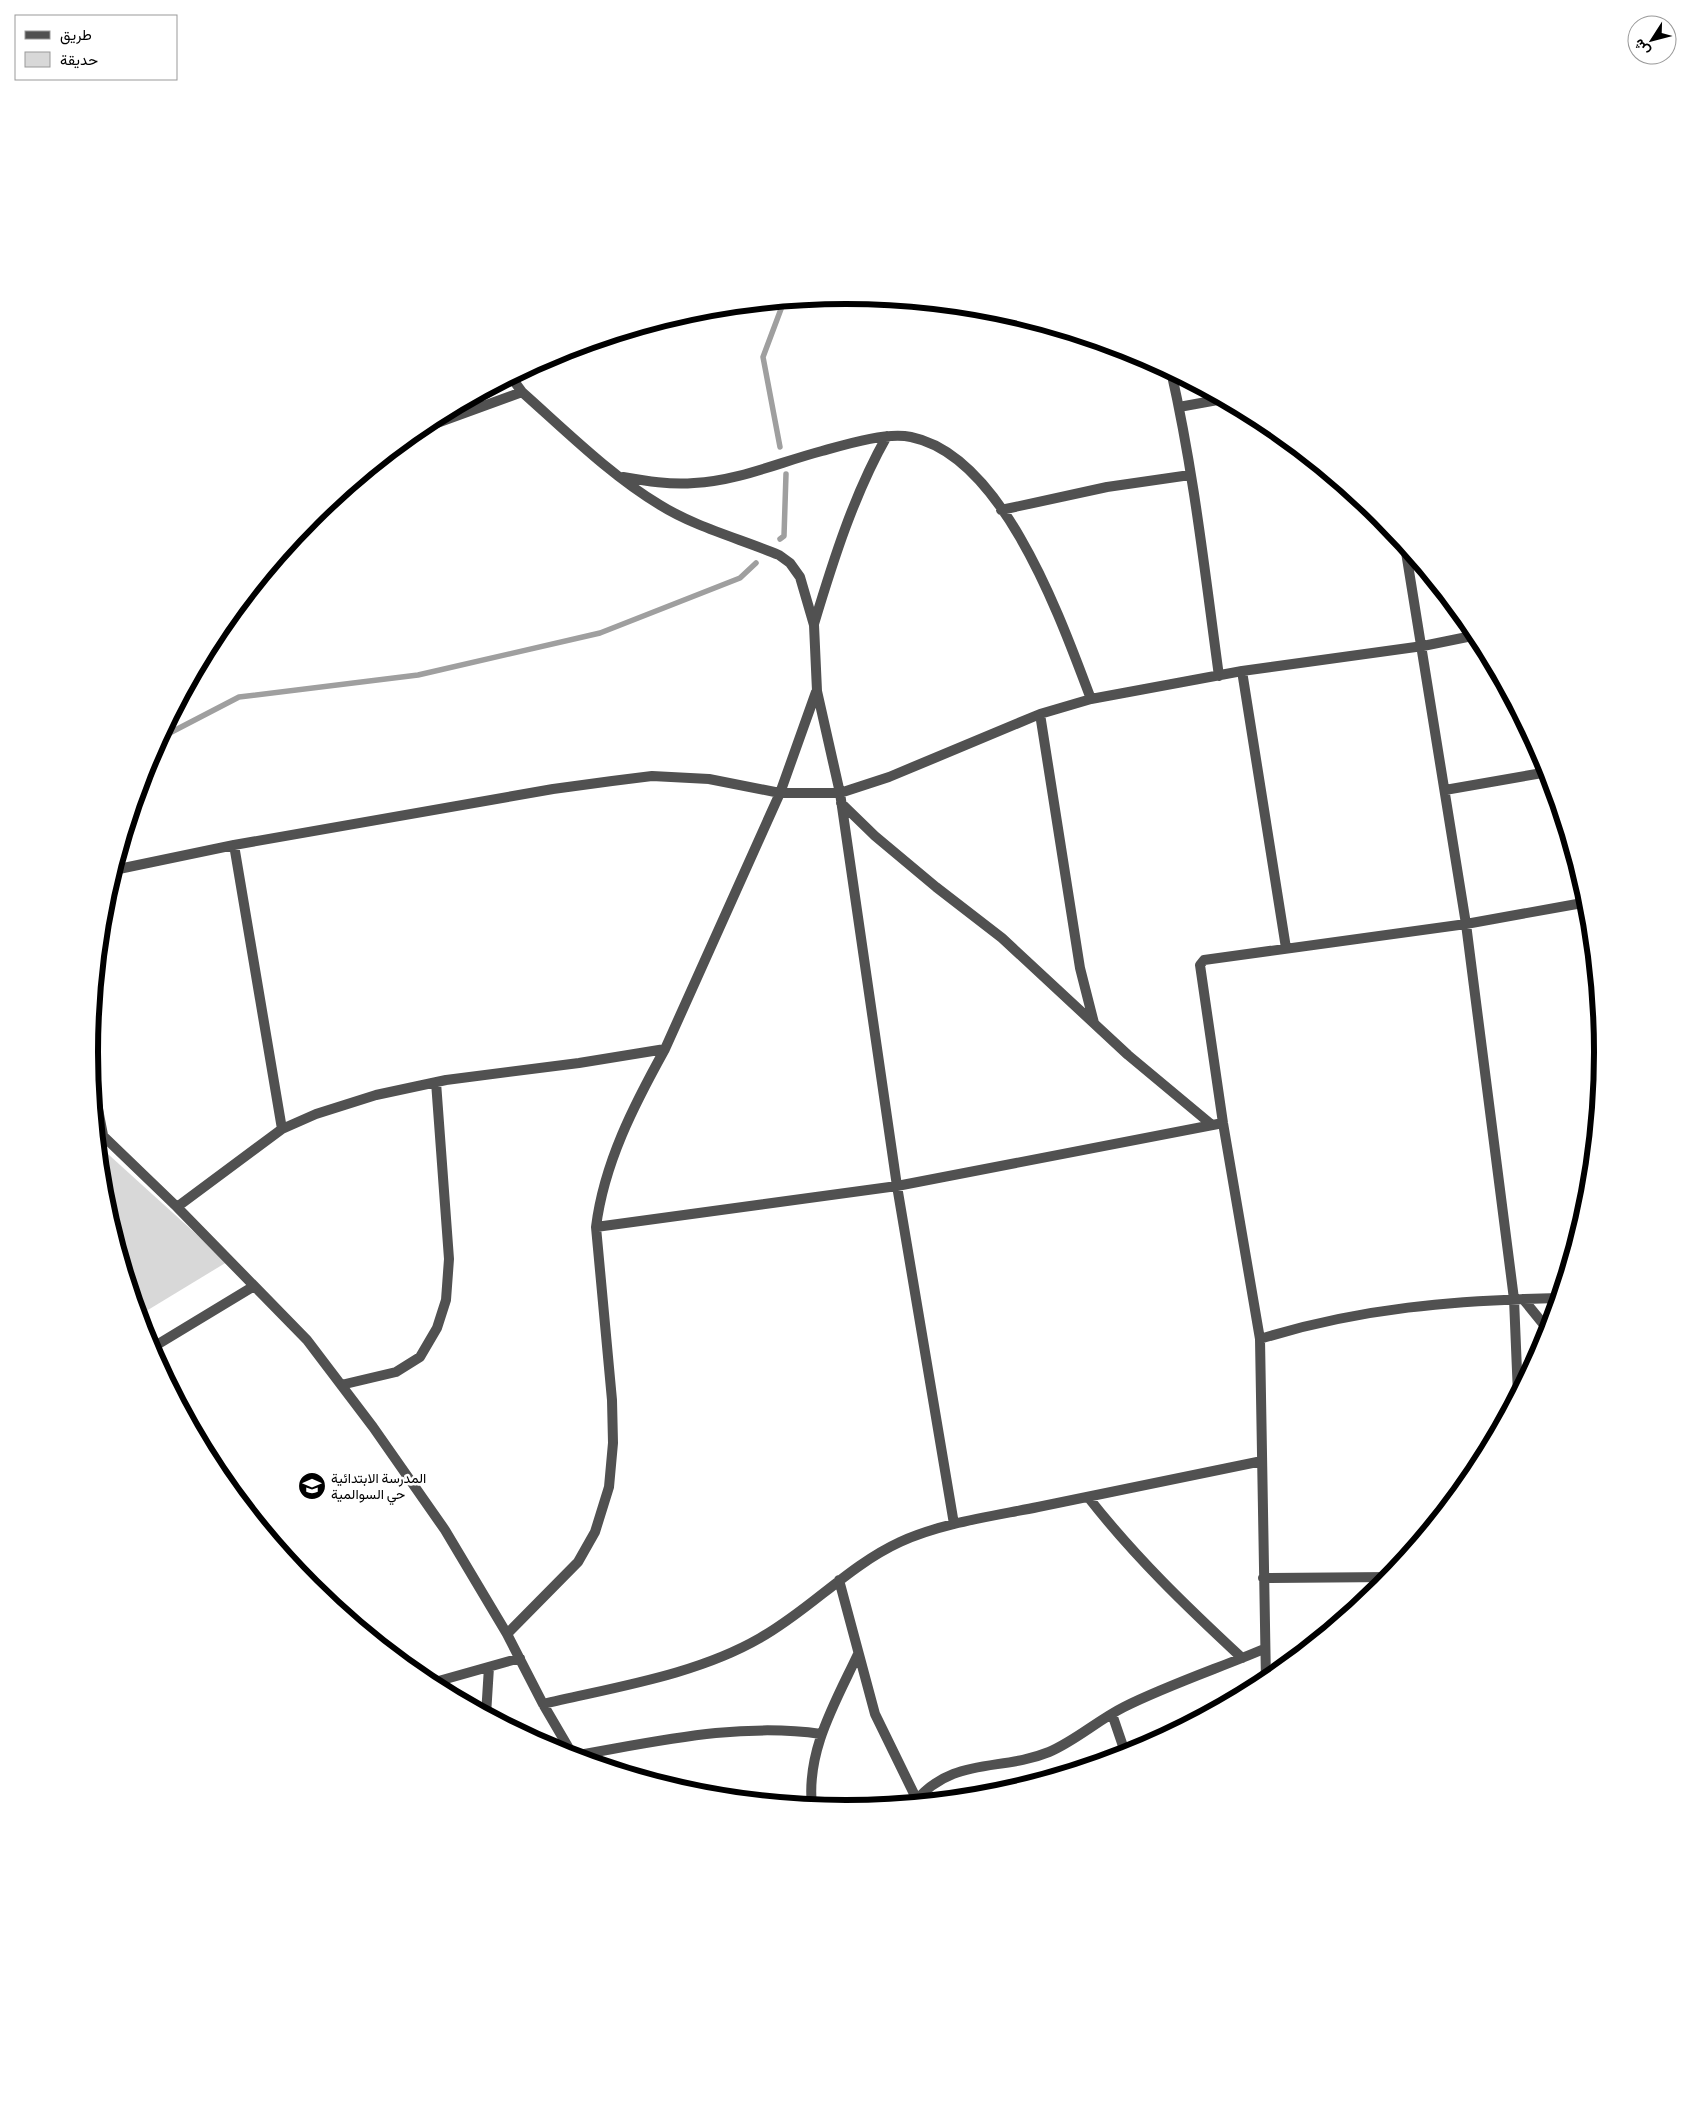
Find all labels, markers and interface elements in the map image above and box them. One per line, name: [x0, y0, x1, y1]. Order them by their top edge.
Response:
legend: [15, 15, 178, 80]
north arrow: [1627, 15, 1677, 65]
text: طريق: [60, 24, 92, 45]
text: ش: [1628, 35, 1654, 60]
text: حديقة: [60, 49, 98, 70]
place label: المدرسة الابتدائية حي السوالمية: [331, 1468, 426, 1506]
school or university icon: المدرسة الابتدائية حي السوالمية: [297, 1471, 327, 1501]

